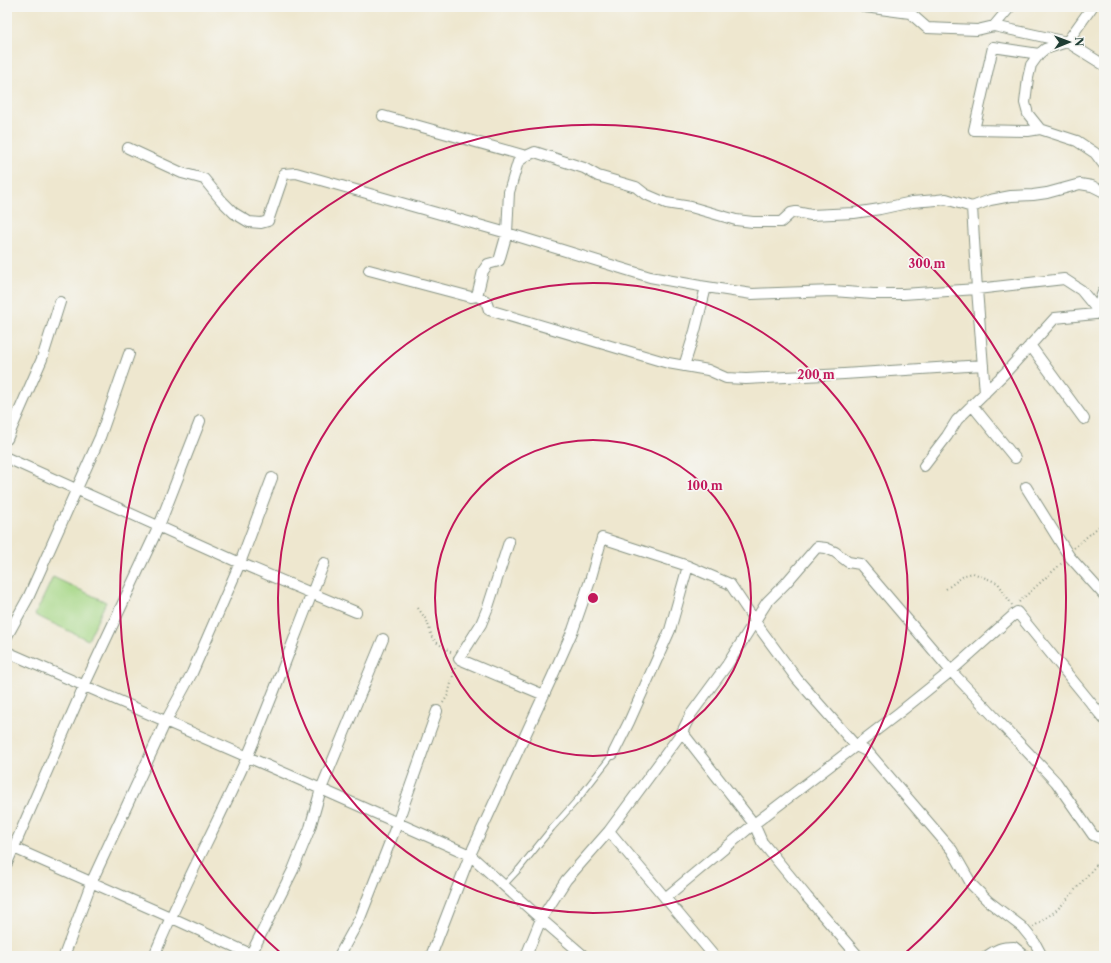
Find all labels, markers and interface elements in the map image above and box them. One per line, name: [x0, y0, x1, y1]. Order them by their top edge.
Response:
north arrow: [1049, 22, 1089, 62]
text: N: [1072, 37, 1086, 47]
text: 300 m: [908, 256, 946, 271]
text: 200 m: [797, 367, 835, 382]
text: 100 m: [687, 478, 723, 493]
centre of rings: [586, 591, 600, 605]

